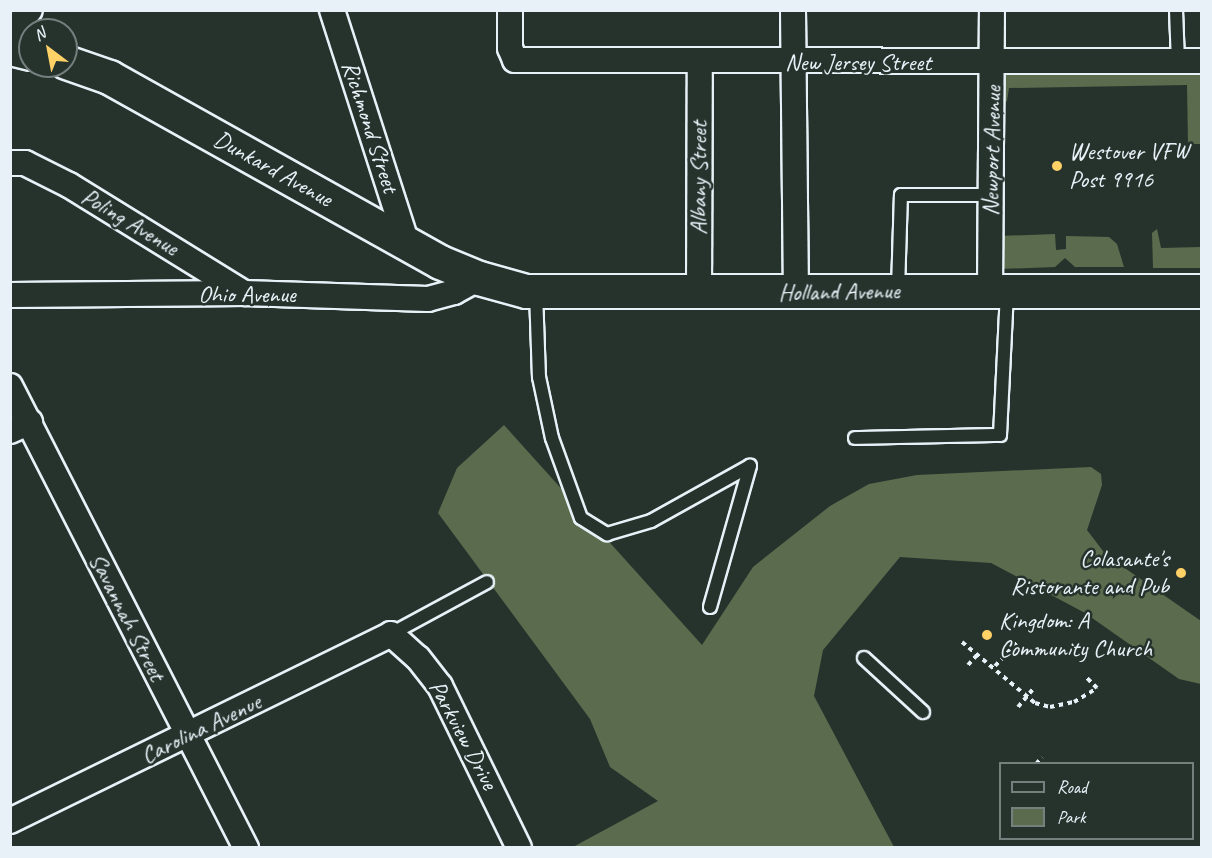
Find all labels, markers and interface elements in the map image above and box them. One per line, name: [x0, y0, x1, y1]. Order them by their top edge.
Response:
north arrow: [18, 18, 78, 78]
text: N: [30, 23, 49, 46]
street label: New Jersey Street: [785, 49, 931, 77]
street label: Richmond Street: [335, 57, 405, 197]
street label: Newport Avenue: [976, 86, 1008, 216]
street label: Albany Street: [685, 121, 713, 235]
street label: Dunkard Avenue: [209, 125, 337, 213]
place label: Westover VFW Post 9916: [1069, 138, 1189, 194]
marker: Westover VFW Post 9916: [1050, 159, 1064, 173]
street label: Poling Avenue: [76, 182, 184, 262]
street label: Holland Avenue: [778, 277, 900, 307]
street label: Ohio Avenue: [198, 281, 296, 309]
place label: Colasante's Ristorante and Pub: [1010, 545, 1169, 601]
street label: Savannah Street: [82, 548, 172, 686]
marker: Colasante's Ristorante and Pub: [1174, 566, 1188, 580]
place label: Kingdom: A Community Church: [999, 607, 1153, 663]
marker: Kingdom: A Community Church: [980, 628, 994, 642]
street label: Parkview Drive: [422, 675, 504, 795]
street label: Carolina Avenue: [136, 688, 266, 770]
legend: [999, 762, 1194, 840]
text: Road: [1057, 776, 1087, 798]
text: Park: [1057, 806, 1086, 828]

